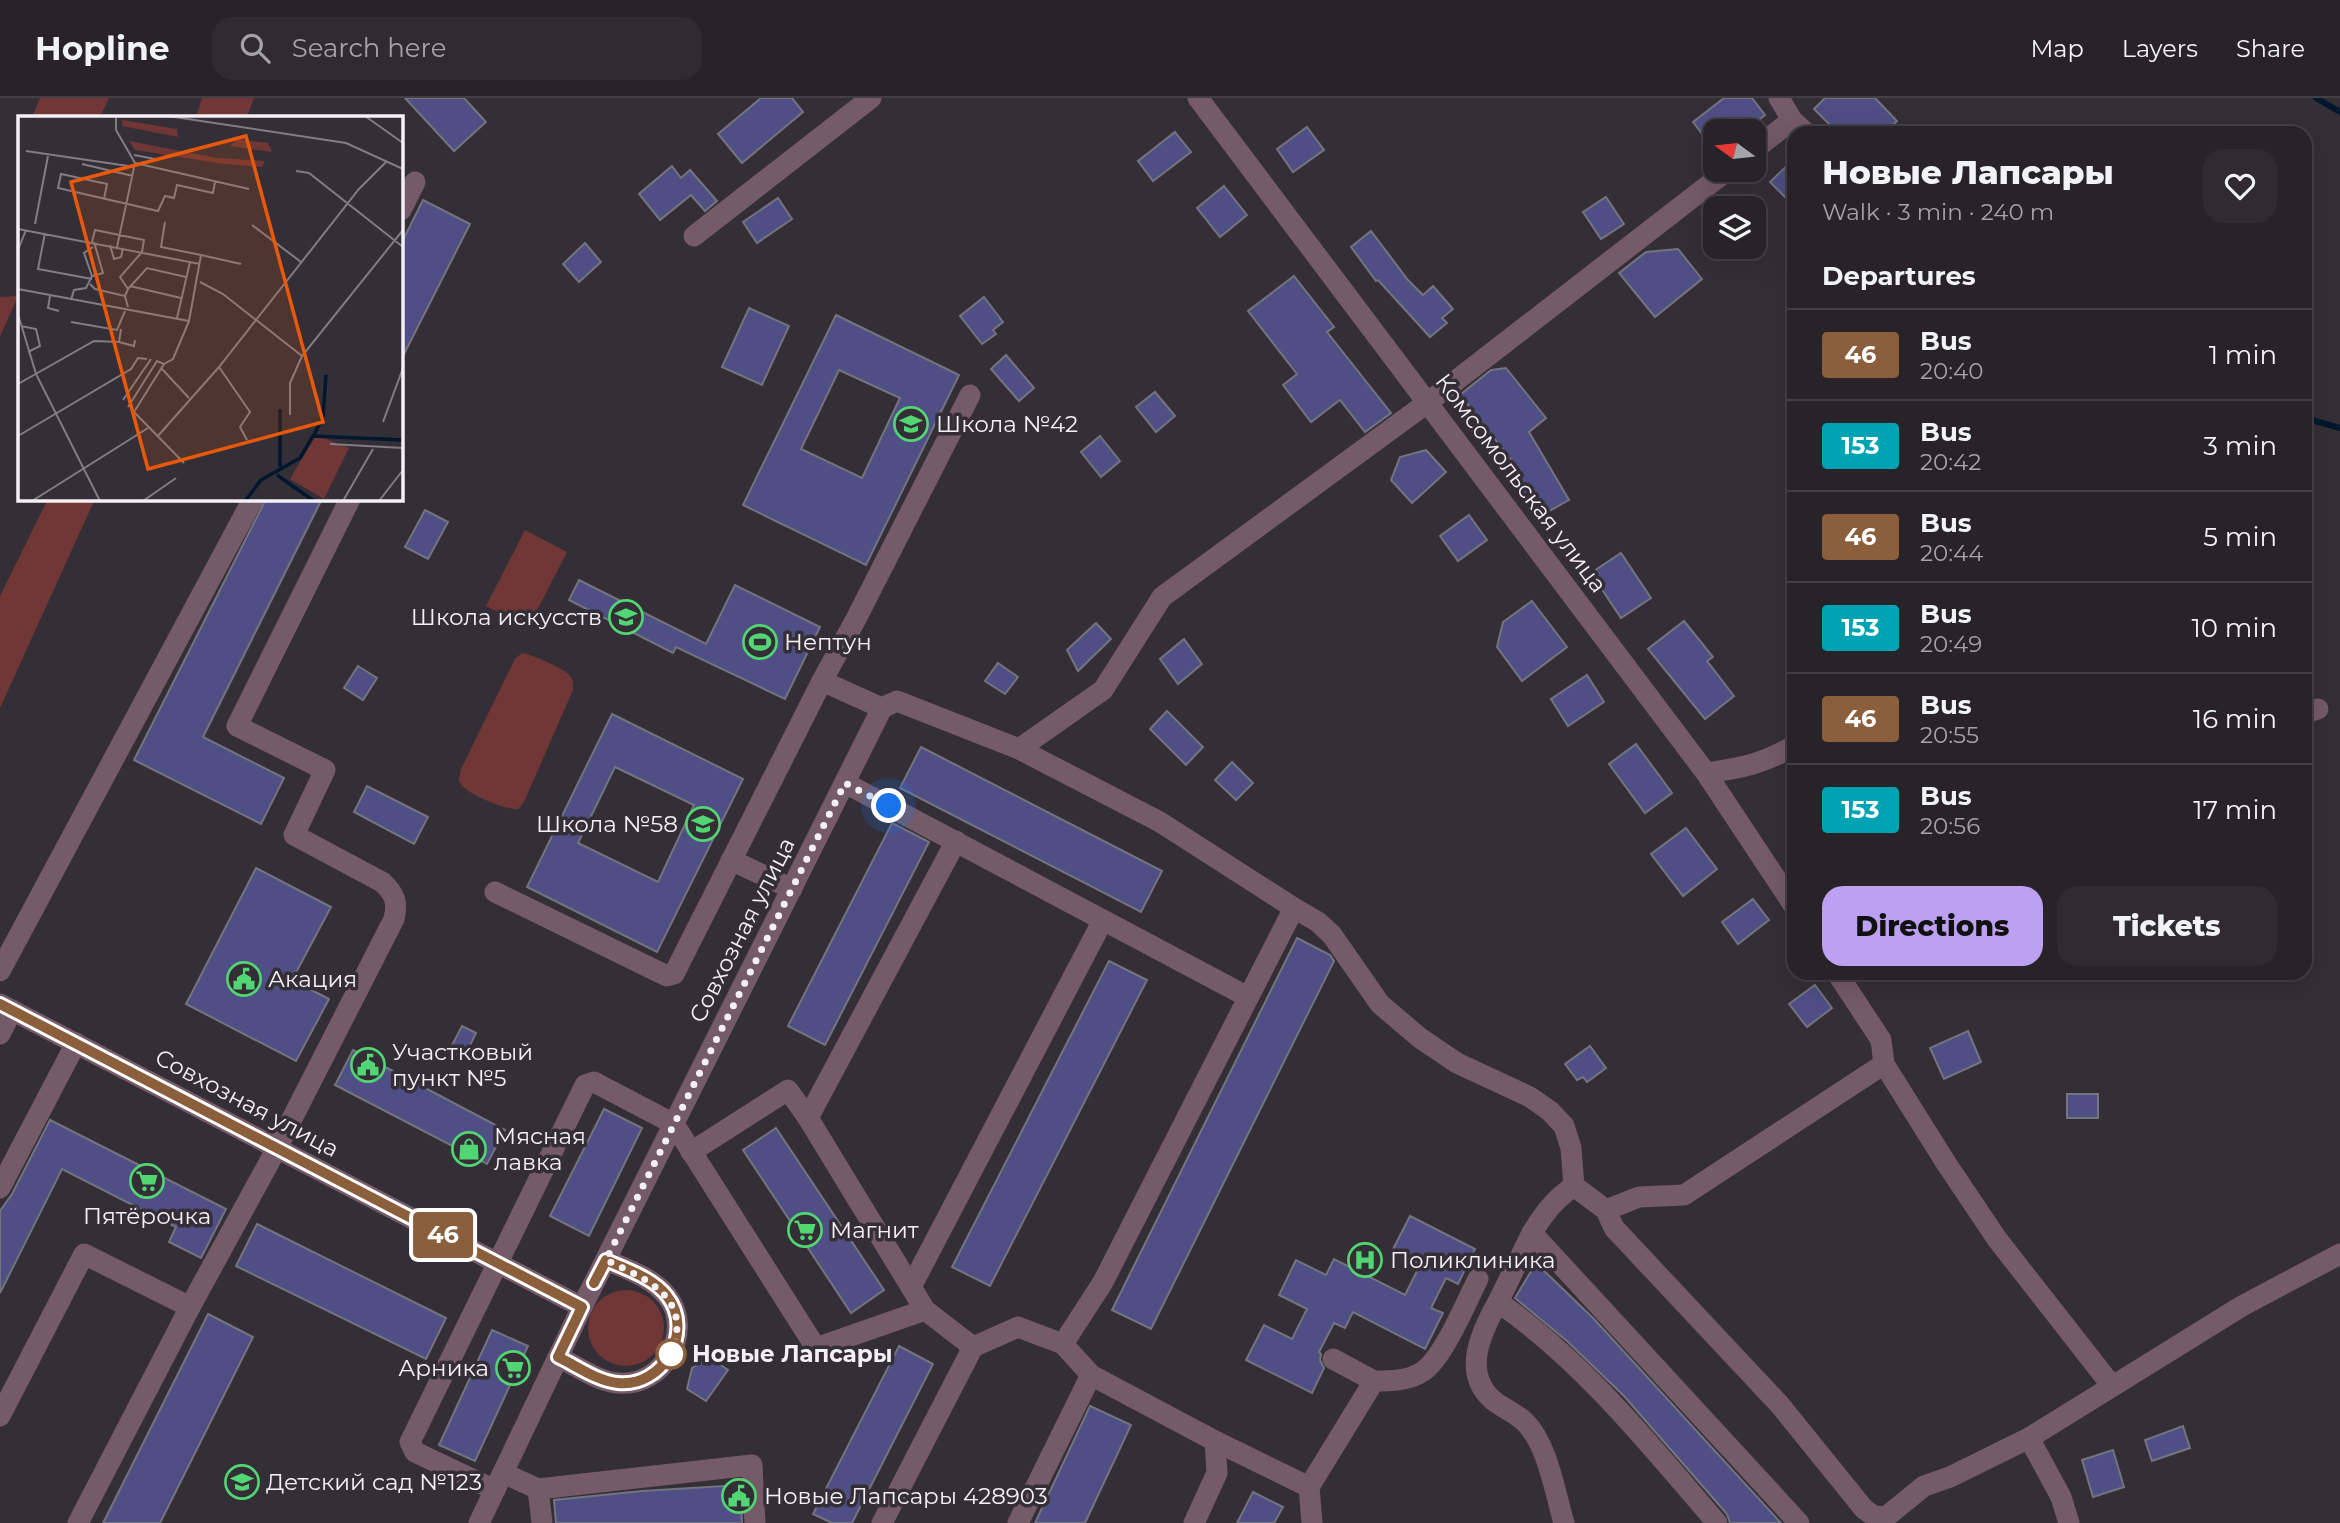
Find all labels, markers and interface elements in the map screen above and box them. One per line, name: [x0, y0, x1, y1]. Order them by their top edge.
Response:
search box: [212, 17, 702, 80]
text: Hopline: [35, 28, 170, 68]
icon: search: [236, 29, 274, 67]
text: Search here: [292, 32, 446, 64]
text: Map: [2030, 34, 2084, 63]
text: Layers: [2122, 34, 2198, 63]
text: Share: [2236, 34, 2305, 63]
inset map: [18, 116, 402, 500]
north arrow: [1703, 119, 1766, 182]
map controls: [1703, 119, 1766, 259]
button: heart: [2203, 149, 2277, 223]
text: Новые Лапсары: [1822, 152, 2114, 192]
button: layers: [1703, 196, 1766, 259]
text: Walk · 3 min · 240 m: [1822, 198, 2054, 226]
text: Departures: [1822, 260, 1976, 292]
text: Bus: [1920, 325, 1972, 357]
text: 1 min: [2209, 339, 2277, 371]
text: 46: [1845, 340, 1876, 369]
text: 20:40: [1920, 357, 1984, 385]
street label: Комсомольская улица: [1429, 368, 1613, 598]
school or university icon: Школа №42: [892, 405, 930, 443]
place label: Школа №42: [936, 410, 1078, 438]
text: Bus: [1920, 416, 1972, 448]
text: 3 min: [2203, 430, 2277, 462]
text: 153: [1842, 431, 1879, 460]
text: 20:42: [1920, 448, 1981, 476]
text: Bus: [1920, 507, 1972, 539]
text: 5 min: [2203, 521, 2277, 553]
text: 46: [1845, 522, 1876, 551]
text: 20:44: [1920, 539, 1984, 567]
school or university icon: Школа искусств: [607, 598, 645, 636]
text: Bus: [1920, 598, 1972, 630]
place label: Школа искусств: [411, 603, 602, 631]
text: 10 min: [2191, 612, 2277, 644]
text: 153: [1842, 613, 1879, 642]
sports icon: Нептун: [741, 623, 779, 661]
place label: Нептун: [784, 628, 872, 656]
text: 20:49: [1920, 630, 1982, 658]
text: Bus: [1920, 689, 1972, 721]
text: 16 min: [2193, 703, 2277, 735]
text: 46: [1845, 704, 1876, 733]
text: 20:55: [1920, 721, 1979, 749]
text: Bus: [1920, 780, 1972, 812]
your location: [871, 788, 906, 823]
text: 17 min: [2193, 794, 2277, 826]
text: 153: [1842, 795, 1879, 824]
school or university icon: Школа №58: [684, 805, 722, 843]
place label: Школа №58: [536, 810, 678, 838]
text: 20:56: [1920, 812, 1980, 840]
street label: Совхозная улица: [683, 833, 801, 1027]
button: Directions: [1822, 886, 2043, 966]
button: Tickets: [2057, 886, 2277, 966]
public building icon: Акация: [225, 960, 263, 998]
place label: Акация: [268, 965, 357, 993]
place label: Участковый пункт №5: [392, 1038, 533, 1092]
street label: Совхозная улица: [150, 1043, 344, 1163]
public building icon: Участковый пункт №5: [349, 1046, 387, 1084]
place label: Мясная лавка: [494, 1122, 586, 1176]
shop icon: Мясная лавка: [450, 1130, 488, 1168]
supermarket icon: Пятёрочка: [128, 1162, 166, 1200]
place label: Пятёрочка: [83, 1202, 211, 1230]
supermarket icon: Магнит: [786, 1211, 824, 1249]
line badge: 46: [412, 1212, 474, 1258]
place label: Магнит: [830, 1216, 919, 1244]
text: 46: [427, 1220, 459, 1249]
hospital icon: Поликлиника: [1346, 1241, 1384, 1279]
place label: Поликлиника: [1390, 1246, 1556, 1274]
marker: Новые Лапсары: [656, 1339, 686, 1369]
place label: Новые Лапсары: [692, 1340, 892, 1368]
supermarket icon: Арника: [494, 1349, 532, 1387]
place label: Арника: [398, 1354, 489, 1382]
school or university icon: Детский сад №123: [223, 1463, 261, 1501]
place label: Детский сад №123: [266, 1468, 482, 1496]
public building icon: Новые Лапсары 428903: [720, 1477, 758, 1515]
place label: Новые Лапсары 428903: [764, 1482, 1048, 1510]

